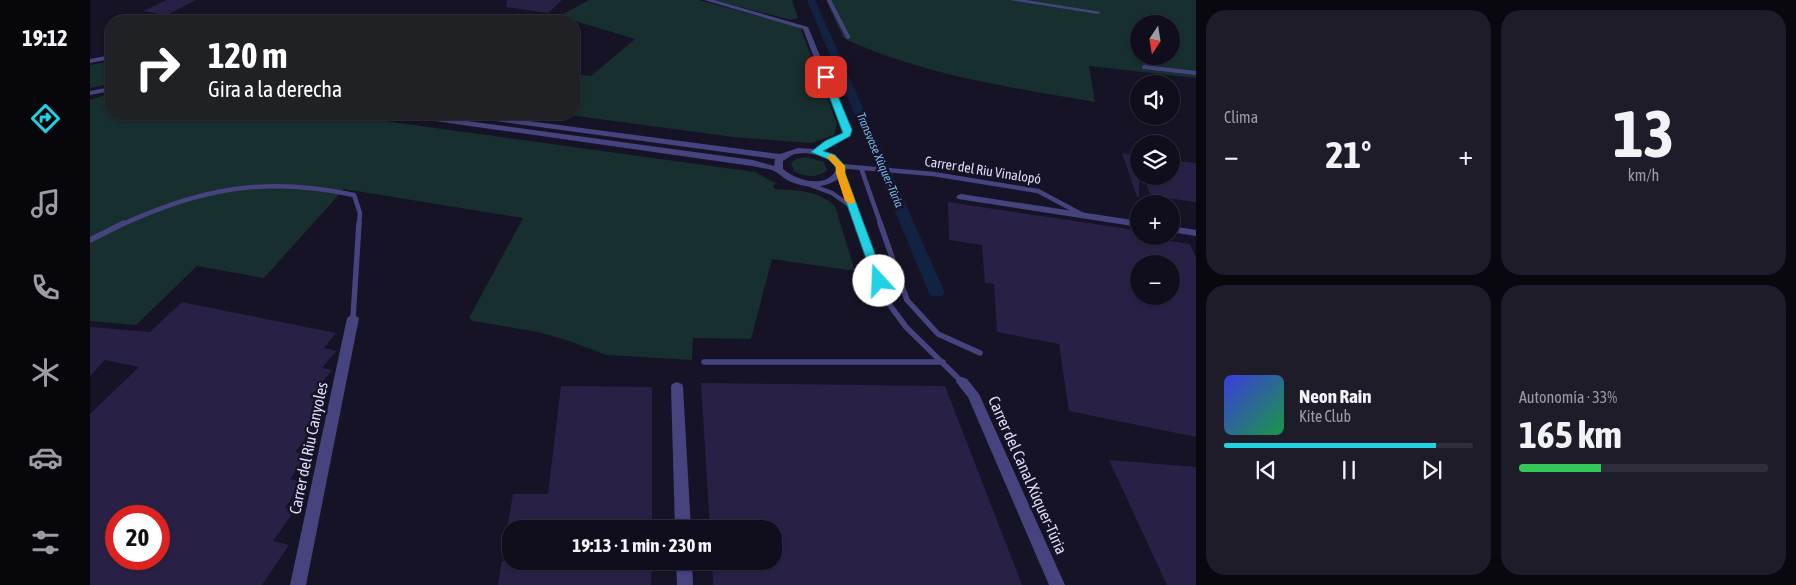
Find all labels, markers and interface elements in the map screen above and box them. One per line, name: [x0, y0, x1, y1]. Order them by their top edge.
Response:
north arrow: [1130, 15, 1180, 65]
map controls: [1130, 15, 1180, 305]
text: 19:12: [22, 25, 68, 51]
icon: right: [125, 35, 190, 100]
text: 120 m: [208, 35, 287, 75]
pin: [805, 56, 847, 98]
icon: arrive: [812, 63, 840, 91]
button: sound: [1130, 75, 1180, 125]
text: Gira a la derecha: [208, 76, 342, 102]
text: 13: [1613, 96, 1674, 171]
icon: directions: [28, 101, 63, 136]
text: Clima: [1224, 108, 1258, 126]
water label: Transvase Xùquer-Tùria: [854, 111, 906, 210]
text: 21°: [1325, 133, 1372, 176]
button: layers: [1130, 135, 1180, 185]
text: −: [1224, 139, 1239, 171]
text: +: [1458, 139, 1473, 171]
street label: Carrer del Riu Vinalopó: [924, 153, 1042, 187]
text: km/h: [1628, 166, 1659, 184]
icon: music: [28, 186, 63, 221]
button: +: [1130, 195, 1180, 245]
position arrow: [852, 254, 904, 306]
button: −: [1130, 255, 1180, 305]
icon: phone: [28, 270, 63, 305]
icon: climate: [28, 355, 63, 390]
street label: Carrer del Riu Canyoles: [285, 380, 332, 516]
text: Neon Rain: [1299, 385, 1371, 407]
text: Autonomía · 33%: [1519, 388, 1617, 406]
street label: Carrer del Canal Xúquer-Túria: [984, 393, 1071, 557]
text: Kite Club: [1299, 407, 1351, 425]
text: 165 km: [1519, 413, 1622, 456]
icon: car: [28, 440, 63, 475]
icon: previous: [1252, 456, 1280, 484]
icon: pause: [1335, 456, 1363, 484]
icon: next: [1418, 456, 1446, 484]
speed limit sign: 20: [105, 505, 170, 570]
icon: filters: [28, 525, 63, 560]
text: 19:13 · 1 min · 230 m: [572, 534, 712, 556]

